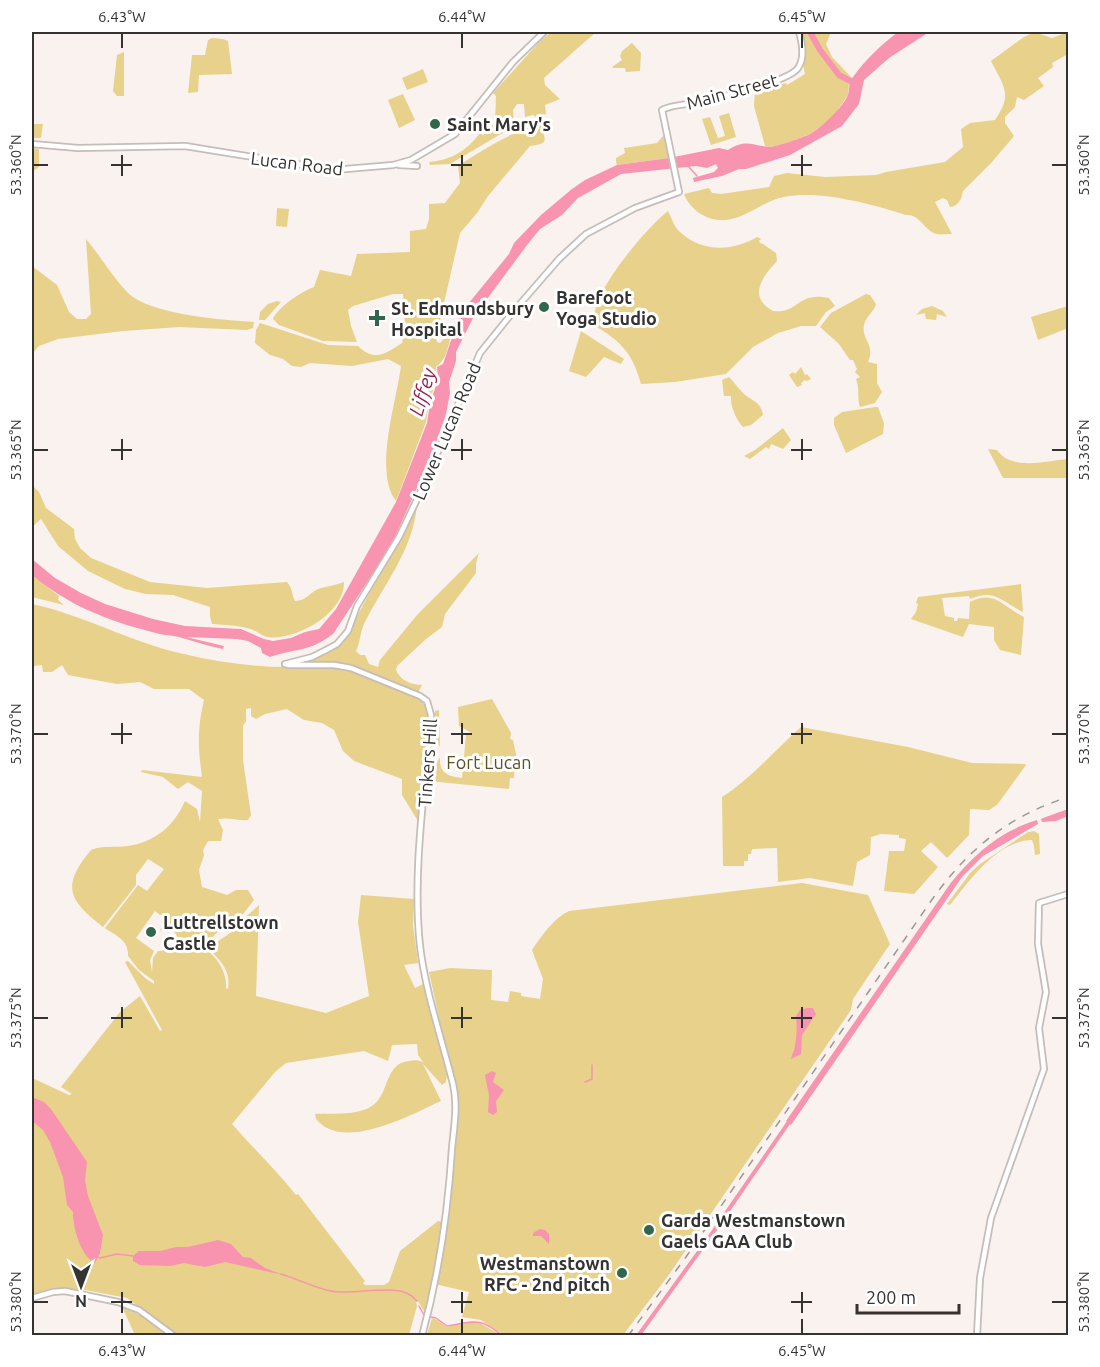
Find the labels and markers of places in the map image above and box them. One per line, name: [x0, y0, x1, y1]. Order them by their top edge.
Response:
place label: Saint Mary's: [447, 114, 551, 134]
marker: Saint Mary's: [428, 117, 442, 131]
place label: Barefoot Yoga Studio: [556, 287, 657, 328]
place label: St. Edmundsbury Hospital: [391, 298, 534, 339]
marker: Barefoot Yoga Studio: [537, 300, 551, 314]
marker: St. Edmundsbury Hospital: [368, 309, 386, 327]
place label: Luttrellstown Castle: [163, 912, 279, 953]
marker: Luttrellstown Castle: [144, 925, 158, 939]
place label: Garda Westmanstown Gaels GAA Club: [661, 1210, 845, 1251]
marker: Garda Westmanstown Gaels GAA Club: [642, 1223, 656, 1237]
place label: Westmanstown RFC - 2nd pitch: [480, 1253, 610, 1294]
marker: Westmanstown RFC - 2nd pitch: [615, 1266, 629, 1280]

